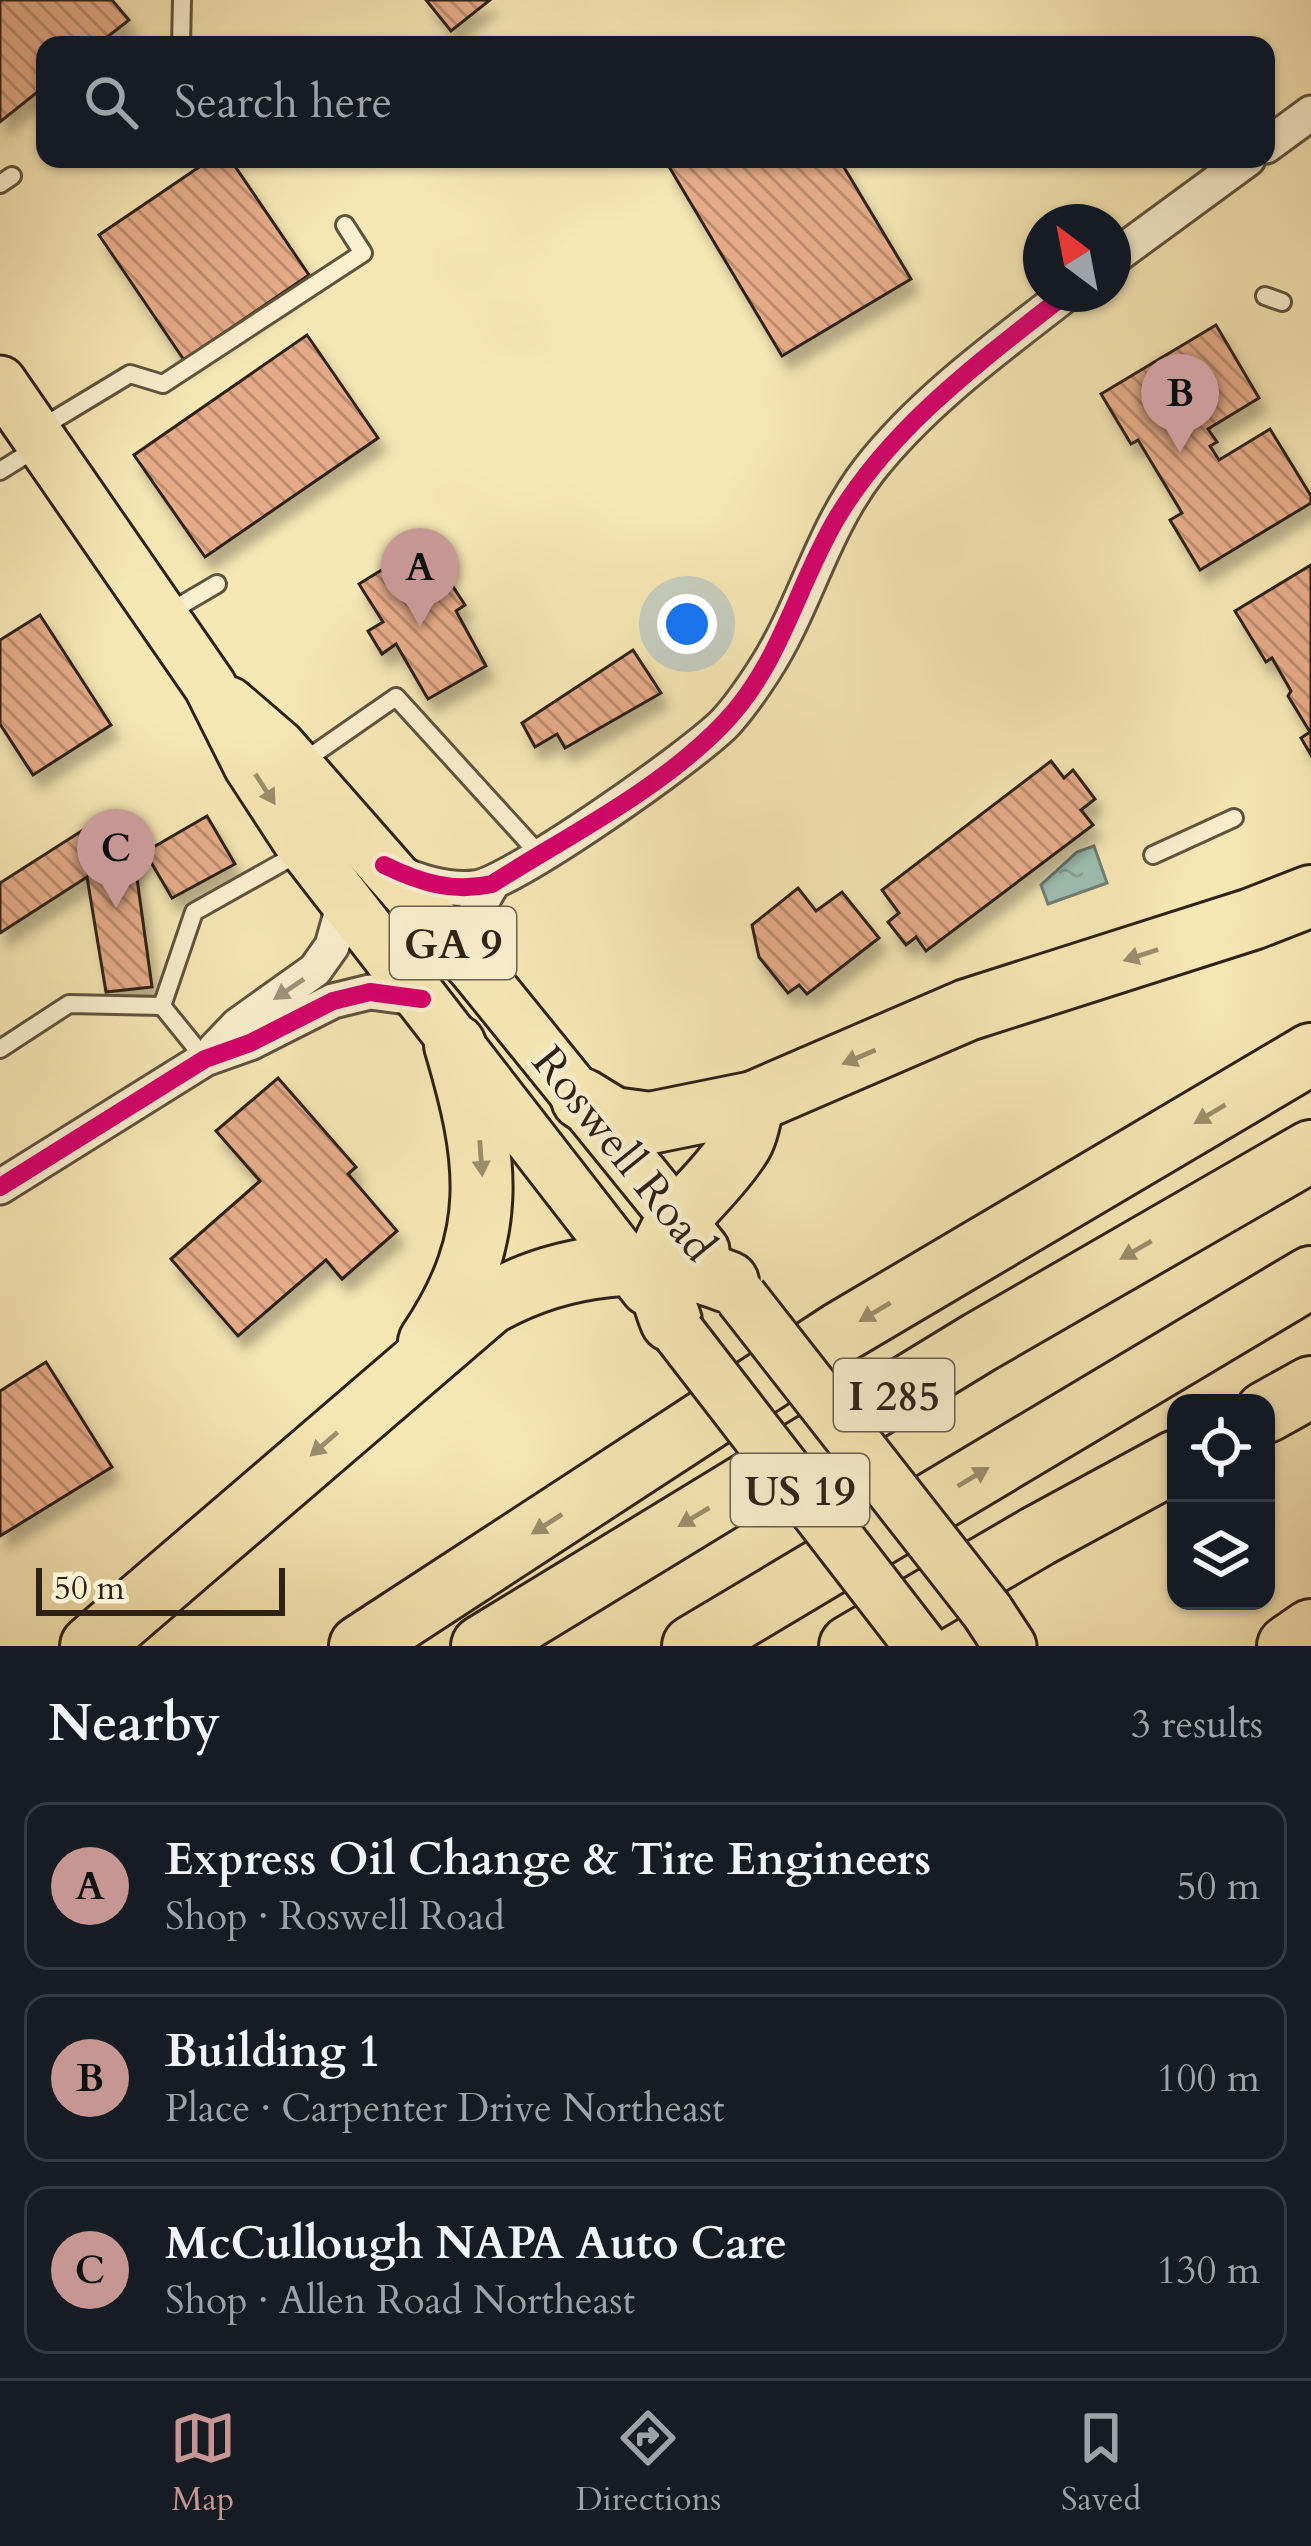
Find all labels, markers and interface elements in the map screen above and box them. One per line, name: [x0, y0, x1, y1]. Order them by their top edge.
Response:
search box: [36, 36, 1275, 168]
icon: search: [78, 69, 144, 135]
text: Search here: [174, 72, 392, 133]
north arrow: [1023, 204, 1131, 312]
pin: B: [1141, 354, 1219, 453]
pin: A: [381, 528, 459, 627]
your location: [657, 594, 717, 654]
one-way arrow: [254, 773, 276, 806]
pin: C: [77, 809, 155, 908]
road number: GA 9: [390, 907, 516, 979]
one-way arrow: [1122, 946, 1159, 965]
one-way arrow: [273, 977, 305, 1000]
street label: Roswell Road: [518, 1033, 730, 1275]
one-way arrow: [841, 1047, 876, 1067]
one-way arrow: [1193, 1102, 1227, 1123]
one-way arrow: [471, 1140, 490, 1177]
one-way arrow: [1119, 1239, 1153, 1260]
one-way arrow: [858, 1301, 891, 1322]
road number: I 285: [834, 1359, 954, 1431]
map controls: [1167, 1394, 1275, 1610]
button: locate: [1167, 1394, 1275, 1502]
one-way arrow: [309, 1430, 339, 1456]
road number: US 19: [731, 1454, 869, 1526]
one-way arrow: [956, 1467, 990, 1488]
button: layers: [1167, 1502, 1275, 1610]
one-way arrow: [677, 1505, 711, 1526]
one-way arrow: [531, 1512, 564, 1534]
scale bar: [36, 1562, 285, 1615]
text: 50 m: [54, 1566, 125, 1611]
text: Nearby: [48, 1689, 220, 1759]
text: 3 results: [1131, 1698, 1263, 1751]
text: Express Oil Change & Tire Engineers: [165, 1829, 931, 1890]
text: A: [75, 1860, 105, 1913]
text: 50 m: [1177, 1860, 1260, 1913]
text: Shop · Roswell Road: [165, 1890, 505, 1943]
text: Building 1: [165, 2021, 381, 2082]
text: B: [76, 2052, 104, 2105]
text: 100 m: [1157, 2052, 1260, 2105]
text: Place · Carpenter Drive Northeast: [165, 2082, 724, 2135]
text: McCullough NAPA Auto Care: [165, 2213, 787, 2274]
text: C: [75, 2244, 105, 2297]
text: 130 m: [1157, 2244, 1260, 2297]
text: Shop · Allen Road Northeast: [165, 2274, 635, 2327]
tab: Map: [170, 2405, 236, 2522]
tab: Directions: [576, 2405, 721, 2522]
tab: Saved: [1061, 2405, 1141, 2522]

